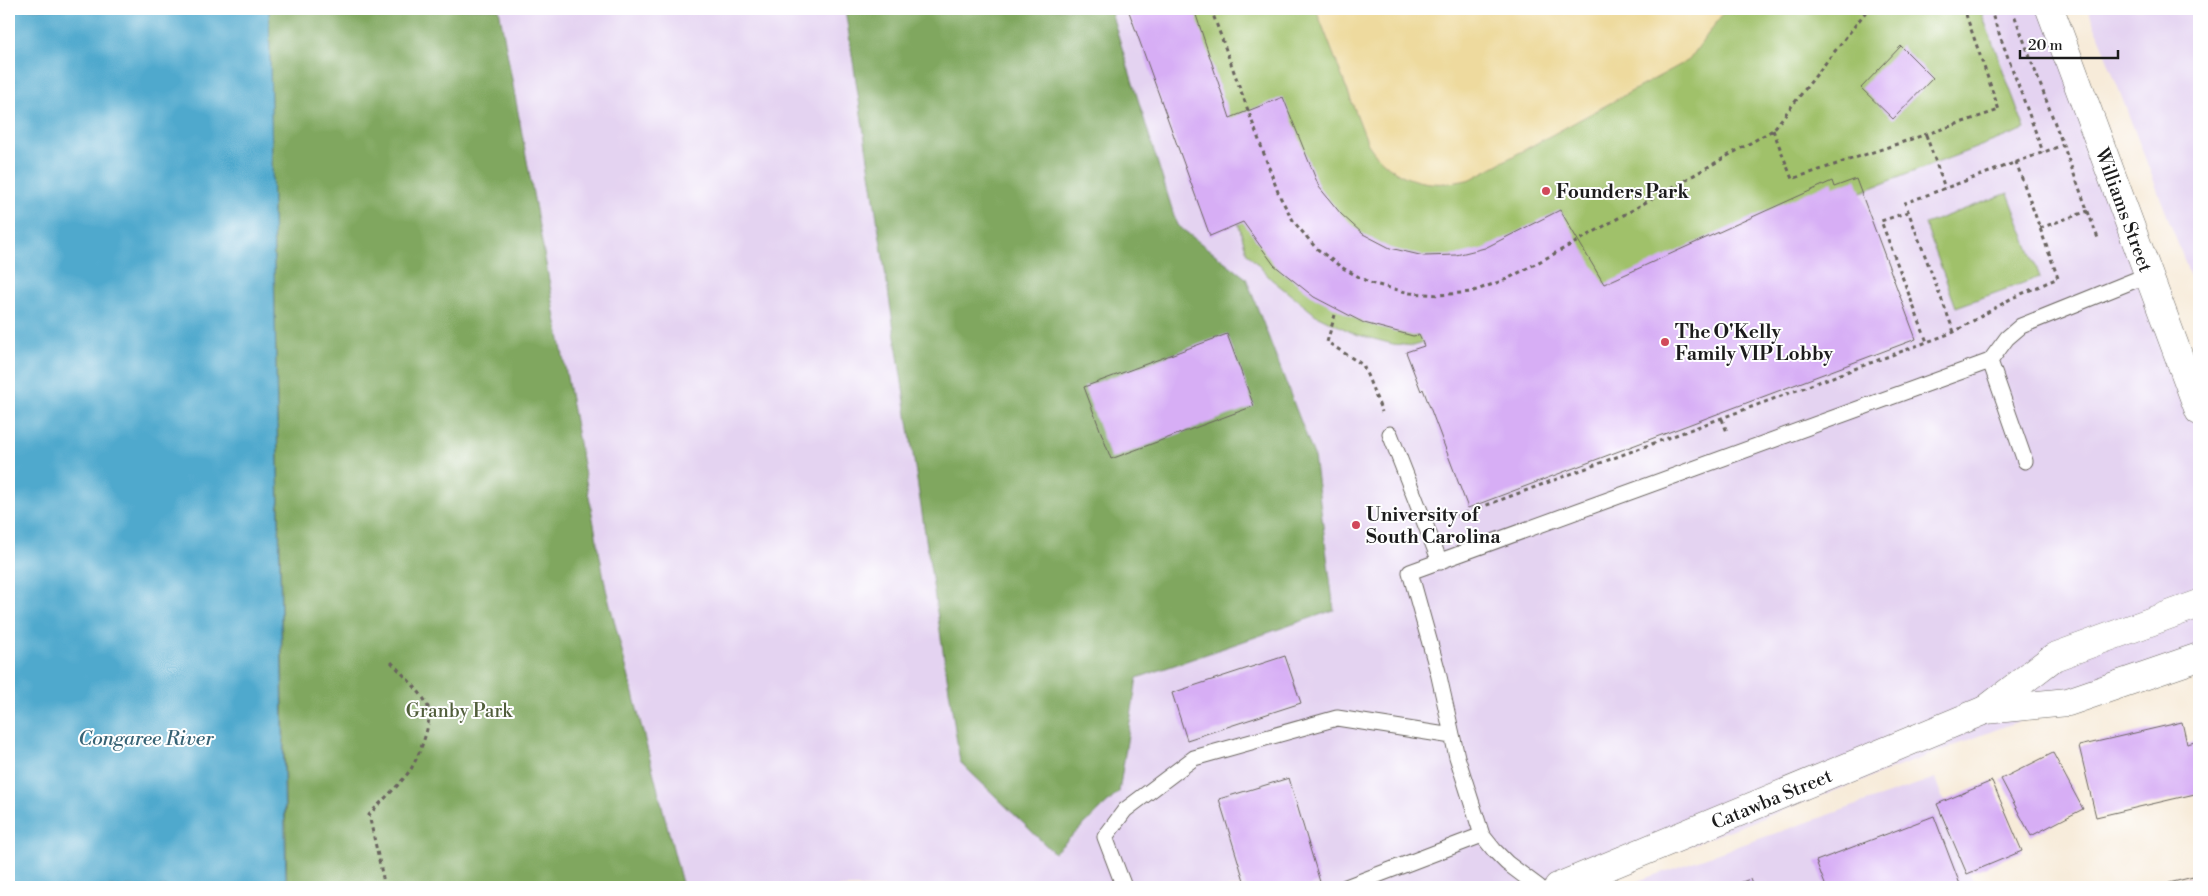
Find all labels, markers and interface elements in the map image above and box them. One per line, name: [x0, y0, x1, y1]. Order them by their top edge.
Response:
scale bar: [2020, 28, 2118, 60]
text: 20 m: [2028, 36, 2063, 55]
street label: Williams Street: [2089, 144, 2157, 276]
place label: Founders Park: [1556, 180, 1689, 204]
marker: Founders Park: [1540, 185, 1552, 197]
place label: The O'Kelly Family VIP Lobby: [1675, 320, 1833, 366]
marker: The O'Kelly Family VIP Lobby: [1659, 336, 1671, 348]
place label: University of South Carolina: [1366, 503, 1501, 549]
marker: University of South Carolina: [1350, 519, 1362, 531]
park label: Granby Park: [406, 699, 513, 723]
water label: Congaree River: [78, 727, 214, 752]
street label: Catawba Street: [1708, 764, 1836, 835]

